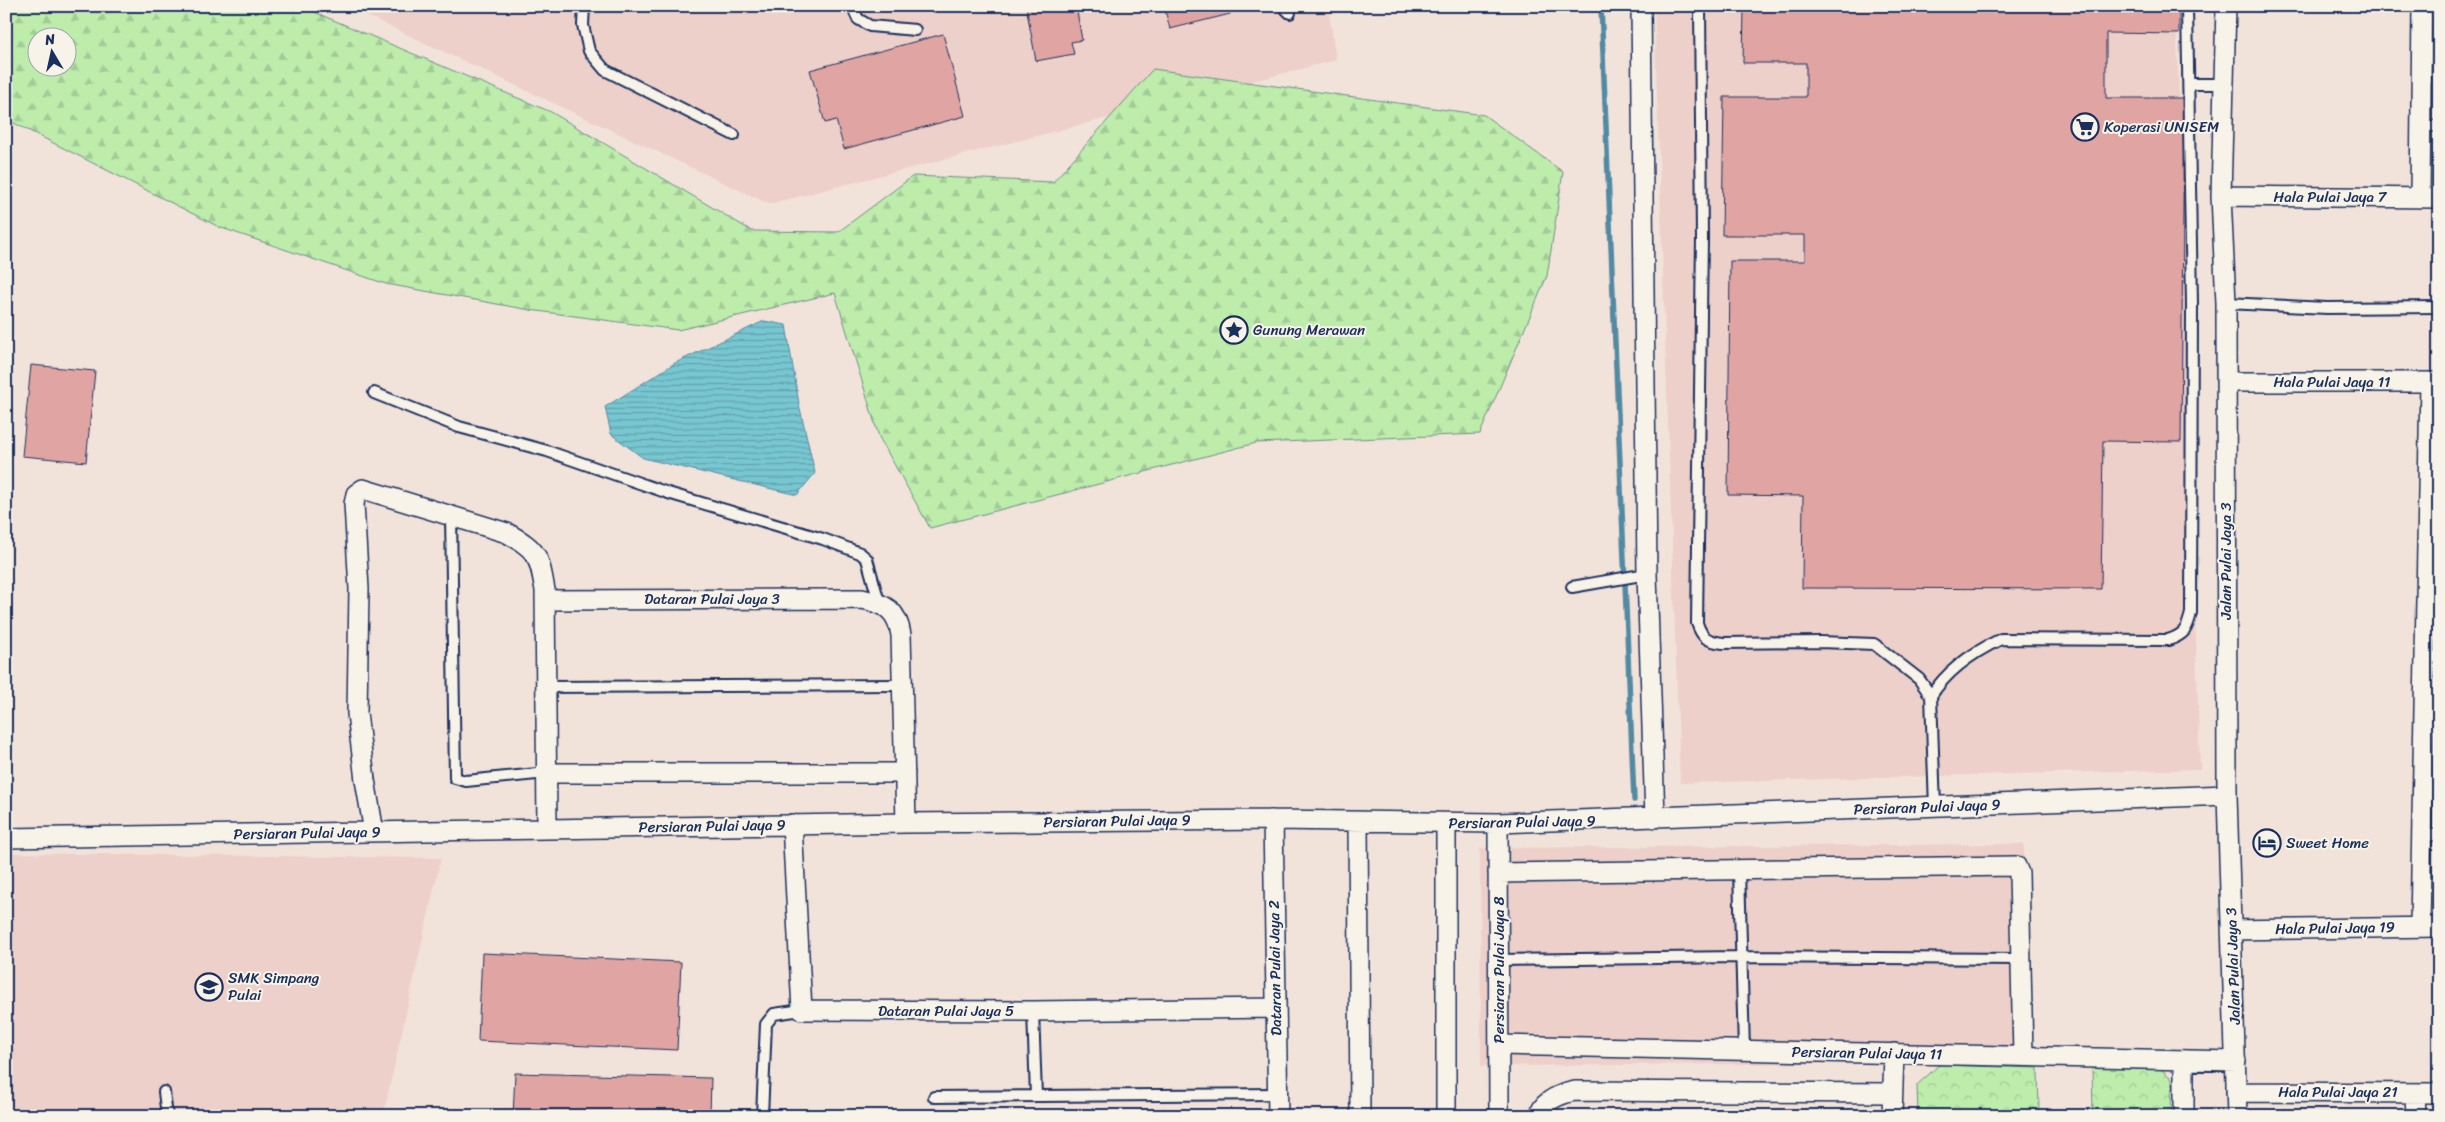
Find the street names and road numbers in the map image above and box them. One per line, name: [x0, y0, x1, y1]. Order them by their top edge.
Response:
street label: Hala Pulai Jaya 7: [2274, 184, 2388, 210]
street label: Hala Pulai Jaya 11: [2273, 369, 2391, 395]
street label: Jalan Pulai Jaya 3: [2213, 502, 2239, 621]
street label: Dataran Pulai Jaya 3: [644, 586, 780, 612]
street label: Persiaran Pulai Jaya 9: [1853, 791, 2001, 823]
street label: Persiaran Pulai Jaya 9: [1043, 807, 1191, 835]
street label: Persiaran Pulai Jaya 9: [1448, 808, 1596, 836]
street label: Persiaran Pulai Jaya 9: [638, 812, 786, 840]
street label: Persiaran Pulai Jaya 9: [233, 819, 381, 847]
street label: Persiaran Pulai Jaya 8: [1486, 897, 1512, 1043]
street label: Dataran Pulai Jaya 2: [1261, 900, 1289, 1036]
street label: Jalan Pulai Jaya 3: [2218, 907, 2248, 1026]
street label: Hala Pulai Jaya 19: [2275, 914, 2395, 942]
street label: Dataran Pulai Jaya 5: [878, 998, 1014, 1024]
street label: Persiaran Pulai Jaya 11: [1791, 1039, 1943, 1067]
street label: Hala Pulai Jaya 21: [2278, 1079, 2398, 1105]

